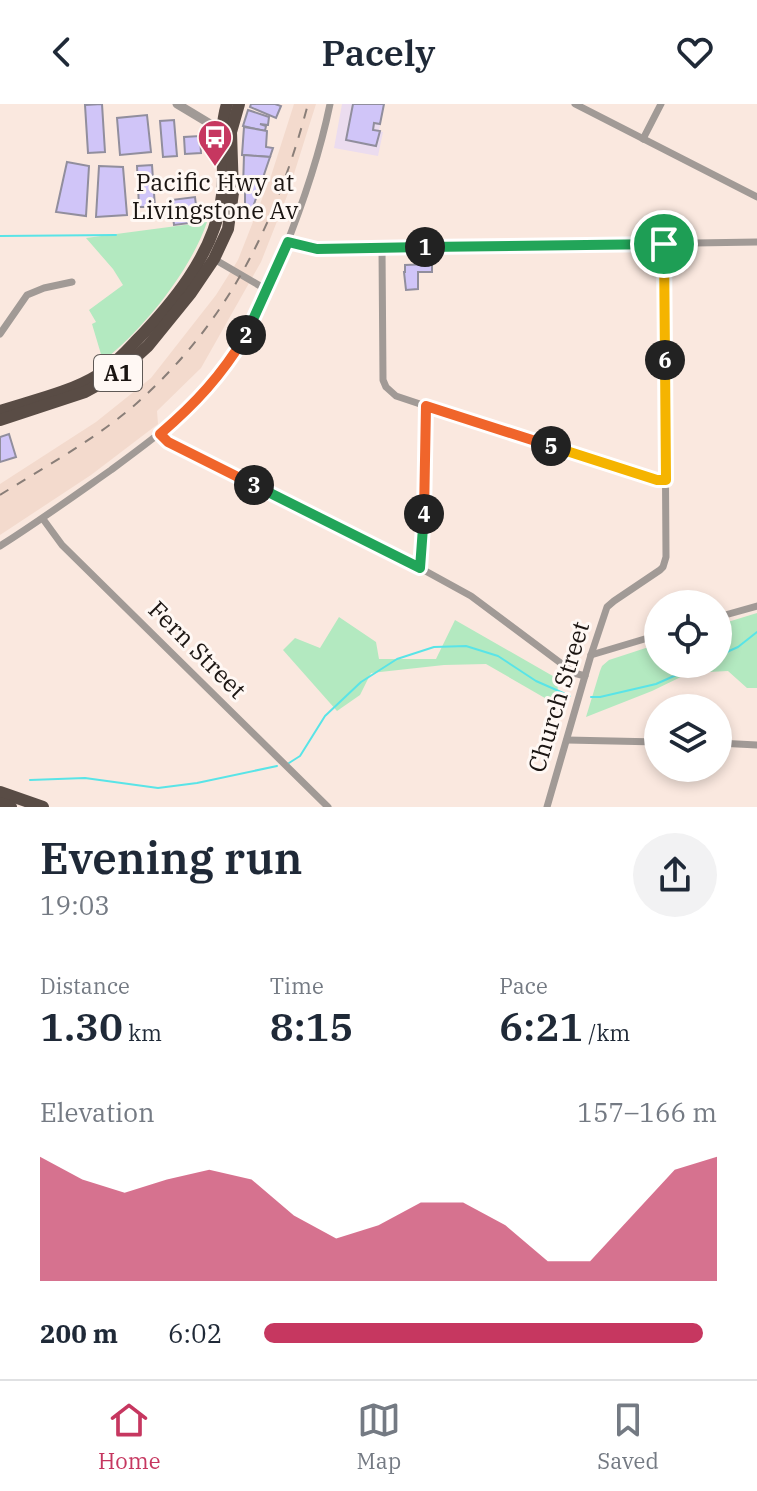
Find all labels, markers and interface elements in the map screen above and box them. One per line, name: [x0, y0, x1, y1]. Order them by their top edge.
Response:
text: Pacely: [322, 29, 435, 76]
icon: back: [40, 30, 84, 74]
icon: heart: [673, 30, 717, 74]
bus stop icon: Pacific Hwy at Livingstone Av: [196, 118, 234, 168]
place label: Pacific Hwy at Livingstone Av: [132, 166, 298, 226]
pin: [630, 210, 698, 278]
icon: arrive: [642, 222, 686, 266]
pin: 1: [405, 227, 445, 267]
text: 1: [418, 232, 432, 261]
pin: 2: [226, 315, 266, 355]
text: 2: [239, 320, 253, 349]
pin: 6: [645, 340, 685, 380]
text: 6: [658, 345, 672, 374]
road number: A1: [94, 355, 142, 391]
pin: 5: [531, 426, 571, 466]
text: 5: [544, 431, 558, 460]
pin: 3: [234, 465, 274, 505]
text: 3: [247, 470, 261, 499]
pin: 4: [404, 494, 444, 534]
text: 4: [417, 499, 431, 528]
map controls: [644, 590, 732, 782]
button: locate: [644, 590, 732, 678]
street label: Fern Street: [142, 593, 254, 705]
street label: Church Street: [520, 617, 596, 776]
button: layers: [644, 694, 732, 782]
text: Evening run: [40, 829, 303, 886]
button: share: [633, 833, 717, 917]
text: 19:03: [40, 888, 110, 922]
text: Distance: [40, 971, 130, 1000]
text: Time: [270, 971, 324, 1000]
text: Pace: [499, 971, 548, 1000]
text: 1.30: [40, 1000, 123, 1052]
text: 8:15: [270, 1000, 354, 1052]
text: 6:21: [499, 1000, 583, 1052]
text: km: [123, 1018, 162, 1047]
text: /km: [583, 1018, 630, 1047]
text: Elevation: [40, 1095, 155, 1129]
text: 157–166 m: [577, 1095, 717, 1129]
text: 200 m: [40, 1316, 118, 1350]
text: 6:02: [168, 1316, 222, 1350]
tab: Home: [98, 1398, 161, 1475]
tab: Map: [357, 1398, 401, 1475]
tab: Saved: [597, 1398, 659, 1475]

